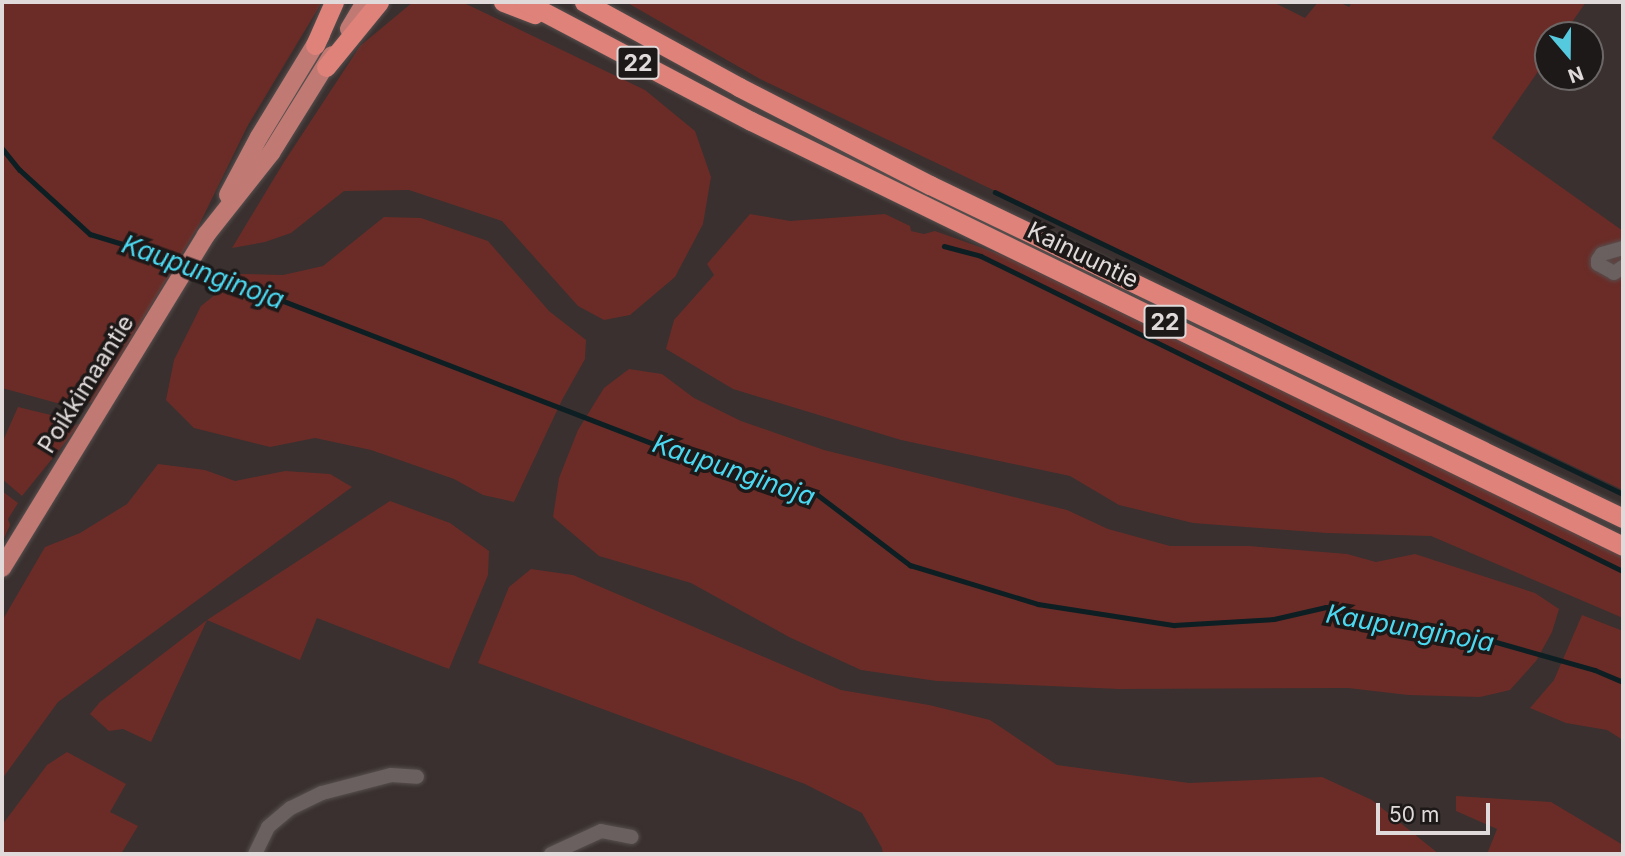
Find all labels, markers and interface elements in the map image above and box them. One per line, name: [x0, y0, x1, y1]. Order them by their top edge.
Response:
north arrow: [1534, 21, 1604, 91]
road number: 22: [615, 44, 661, 82]
text: N: [1565, 61, 1586, 88]
street label: Kainuuntie: [1023, 216, 1143, 294]
water label: Kaupunginoja: [118, 228, 288, 316]
road number: 22: [1142, 302, 1188, 342]
street label: Poikkimaantie: [32, 310, 140, 458]
water label: Kaupunginoja: [649, 428, 819, 512]
water label: Kaupunginoja: [1324, 598, 1496, 658]
scale bar: [1380, 790, 1494, 834]
text: 50 m: [1389, 802, 1439, 827]

